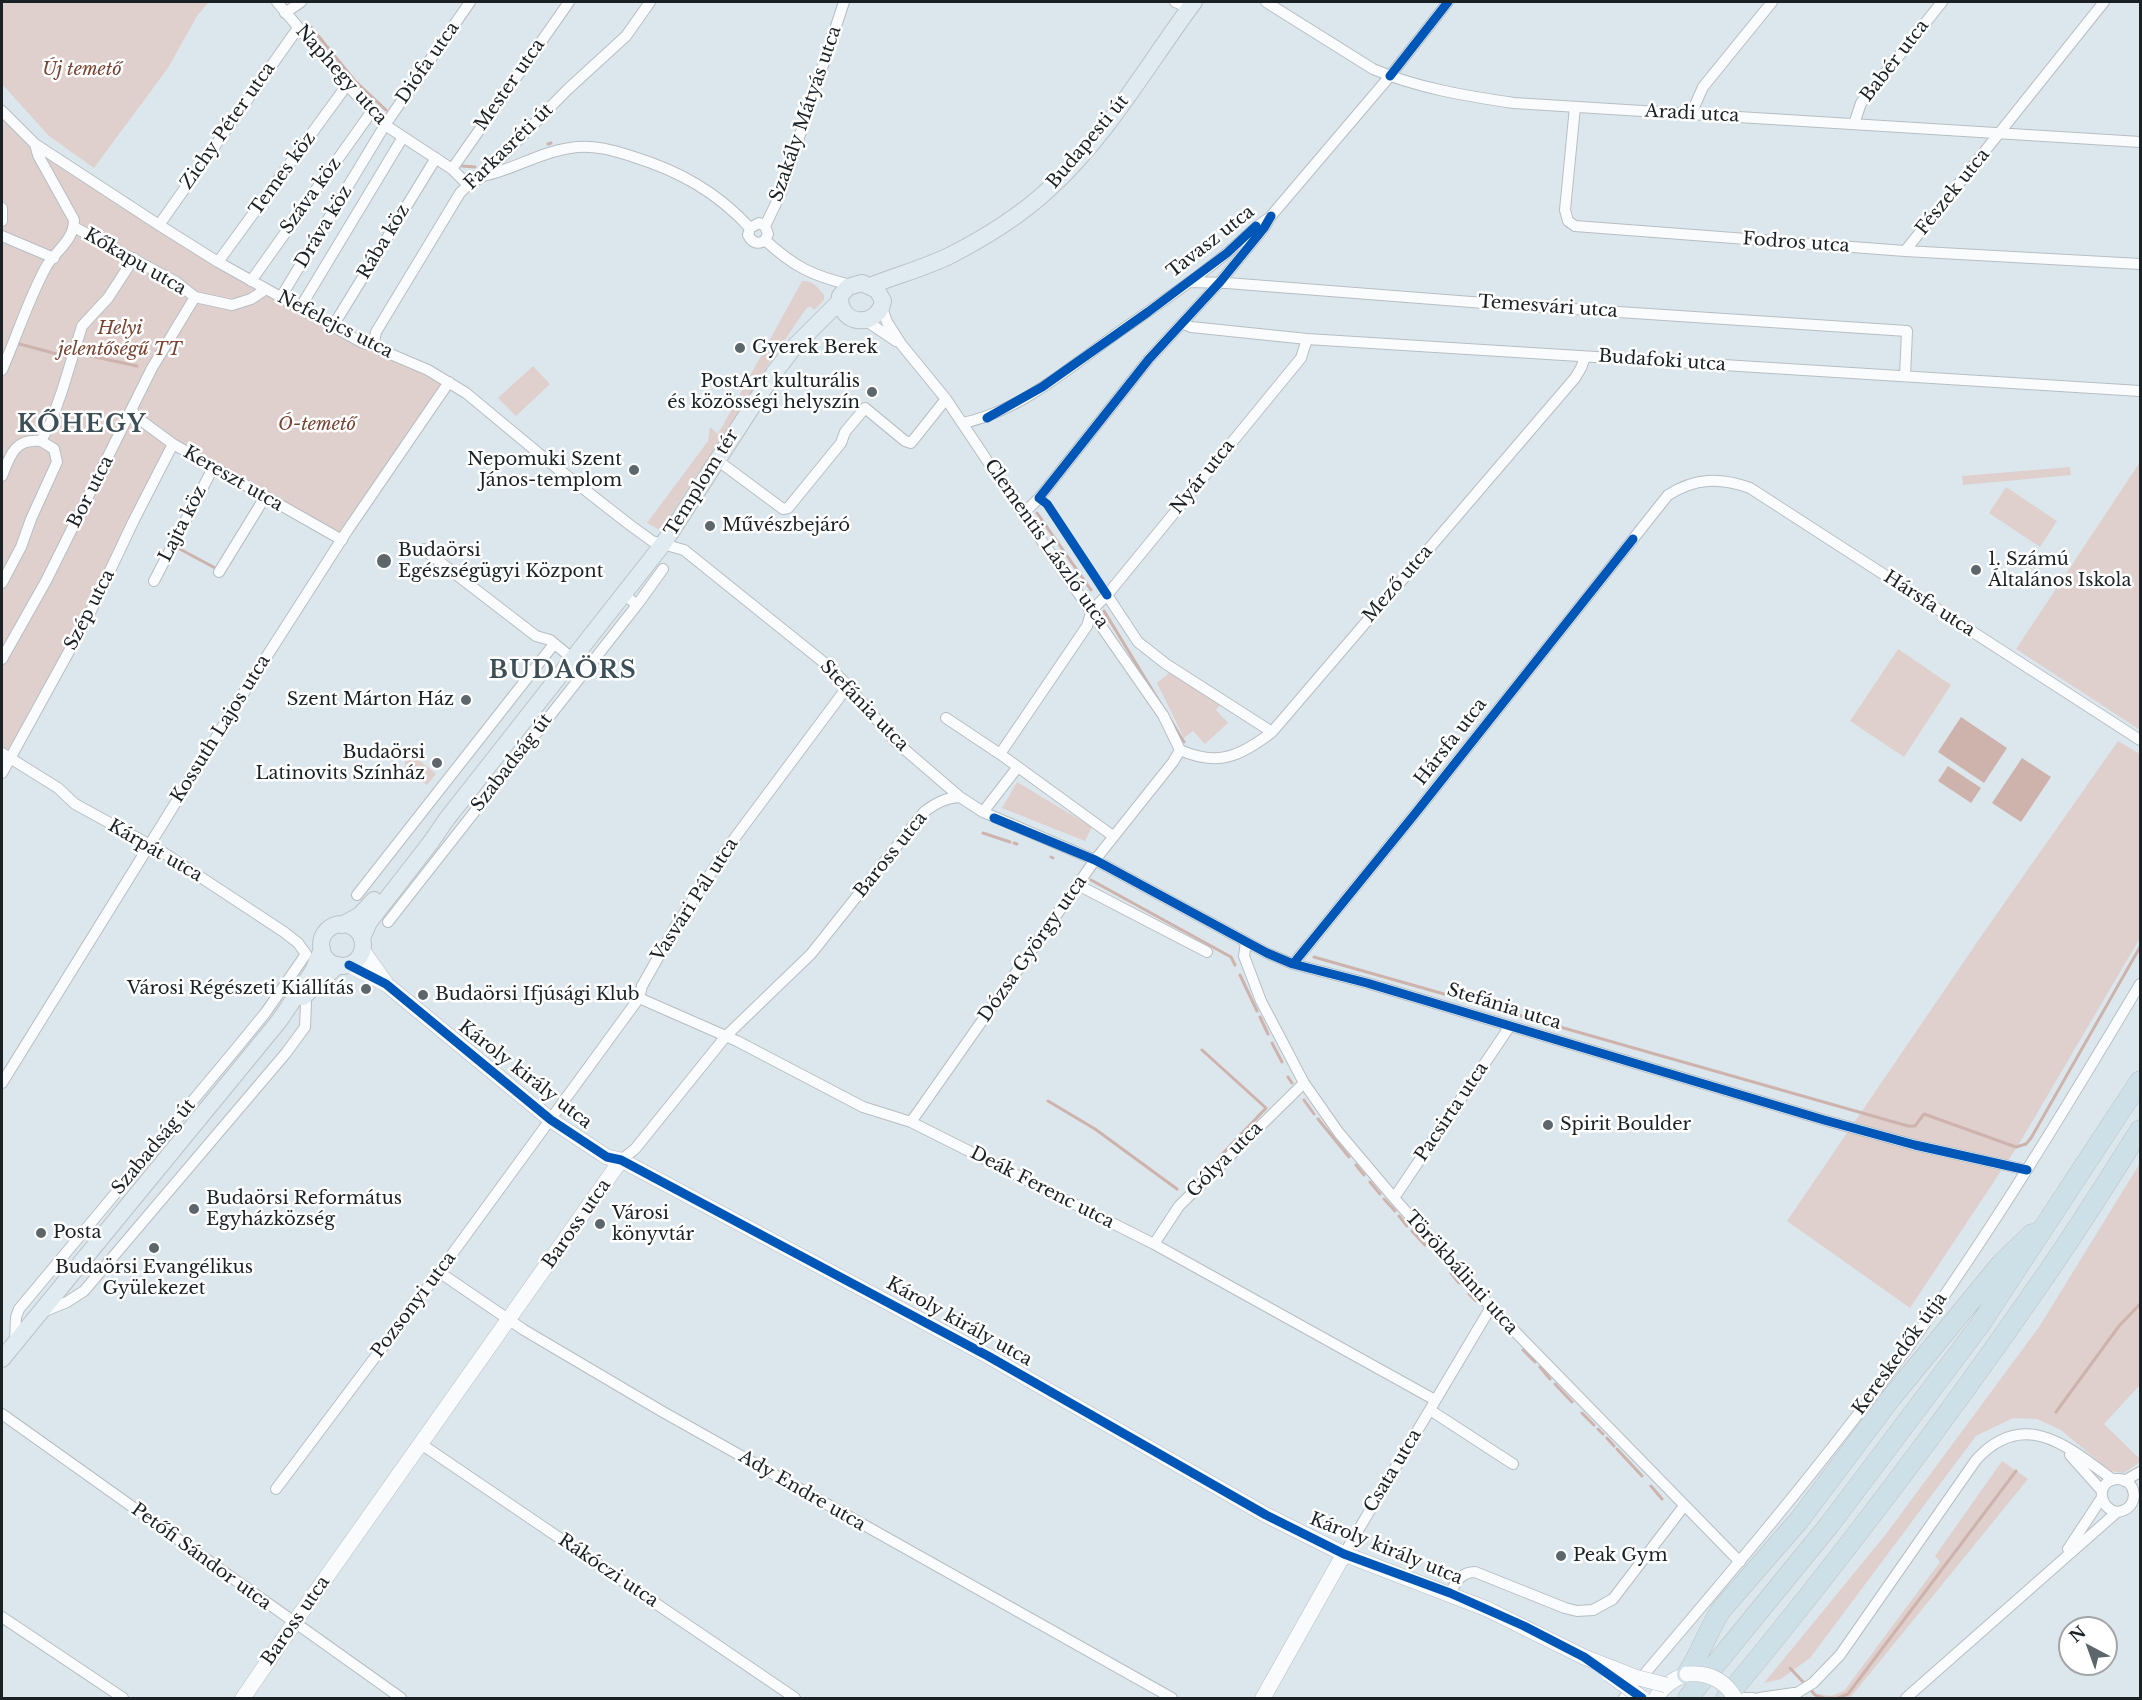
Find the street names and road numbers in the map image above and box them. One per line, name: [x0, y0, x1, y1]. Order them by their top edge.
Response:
street label: Babér utca: [1856, 16, 1934, 106]
street label: Diófa utca: [392, 18, 464, 108]
street label: Naphegy utca: [291, 21, 391, 129]
street label: Szakály Mátyás utca: [766, 23, 846, 205]
street label: Mester utca: [470, 35, 550, 135]
street label: Zichy Péter utca: [176, 58, 280, 194]
street label: Budapesti út: [1043, 91, 1133, 193]
street label: Farkasréti út: [460, 99, 558, 195]
street label: Aradi utca: [1644, 101, 1740, 127]
street label: Temes köz: [245, 128, 321, 220]
street label: Fészek utca: [1912, 144, 1994, 240]
street label: Száva köz: [276, 154, 346, 238]
street label: Dráva köz: [291, 182, 357, 272]
street label: Rába köz: [353, 201, 415, 283]
street label: Tavasz utca: [1163, 201, 1259, 283]
street label: Kőkapu utca: [80, 224, 190, 300]
street label: Fodros utca: [1742, 228, 1850, 258]
street label: Nefelejcs utca: [274, 287, 396, 363]
street label: Temesvári utca: [1478, 291, 1618, 323]
street label: Budafoki utca: [1598, 346, 1726, 376]
street label: Templom tér: [660, 425, 744, 541]
street label: Nyár utca: [1167, 436, 1239, 518]
street label: Kereszt utca: [179, 442, 287, 516]
street label: Bor utca: [64, 452, 118, 532]
street label: Clementis László utca: [979, 455, 1113, 633]
street label: Lajta köz: [155, 482, 211, 566]
street label: Mező utca: [1359, 541, 1437, 627]
street label: Szép utca: [60, 566, 120, 654]
street label: Hársfa utca: [1879, 567, 1979, 641]
street label: Kossuth Lajos utca: [167, 651, 275, 807]
street label: Stefánia utca: [815, 656, 913, 756]
street label: Hársfa utca: [1410, 694, 1492, 790]
street label: Szabadság út: [467, 710, 557, 816]
street label: Baross utca: [850, 808, 932, 902]
street label: Kárpát utca: [104, 815, 206, 887]
street label: Vasvári Pál utca: [647, 834, 743, 966]
street label: Dózsa György utca: [974, 872, 1092, 1026]
street label: Stefánia utca: [1444, 979, 1564, 1035]
street label: Károly király utca: [454, 1016, 596, 1134]
street label: Pacsirta utca: [1411, 1058, 1493, 1166]
street label: Szabadság út: [108, 1095, 200, 1199]
street label: Gólya utca: [1183, 1118, 1267, 1202]
street label: Deák Ferenc utca: [966, 1142, 1118, 1234]
street label: Baross utca: [538, 1175, 616, 1273]
street label: Törökbálinti utca: [1400, 1207, 1522, 1339]
street label: Pozsonyi utca: [367, 1248, 461, 1362]
street label: Károly király utca: [882, 1273, 1036, 1371]
street label: Kereskedők útja: [1848, 1289, 1952, 1419]
street label: Csata utca: [1360, 1426, 1426, 1516]
street label: Ady Endre utca: [735, 1446, 869, 1536]
street label: Petőfi Sándor utca: [127, 1499, 275, 1615]
street label: Károly király utca: [1306, 1508, 1466, 1590]
street label: Rákóczi utca: [554, 1530, 662, 1612]
street label: Baross utca: [257, 1572, 335, 1670]

